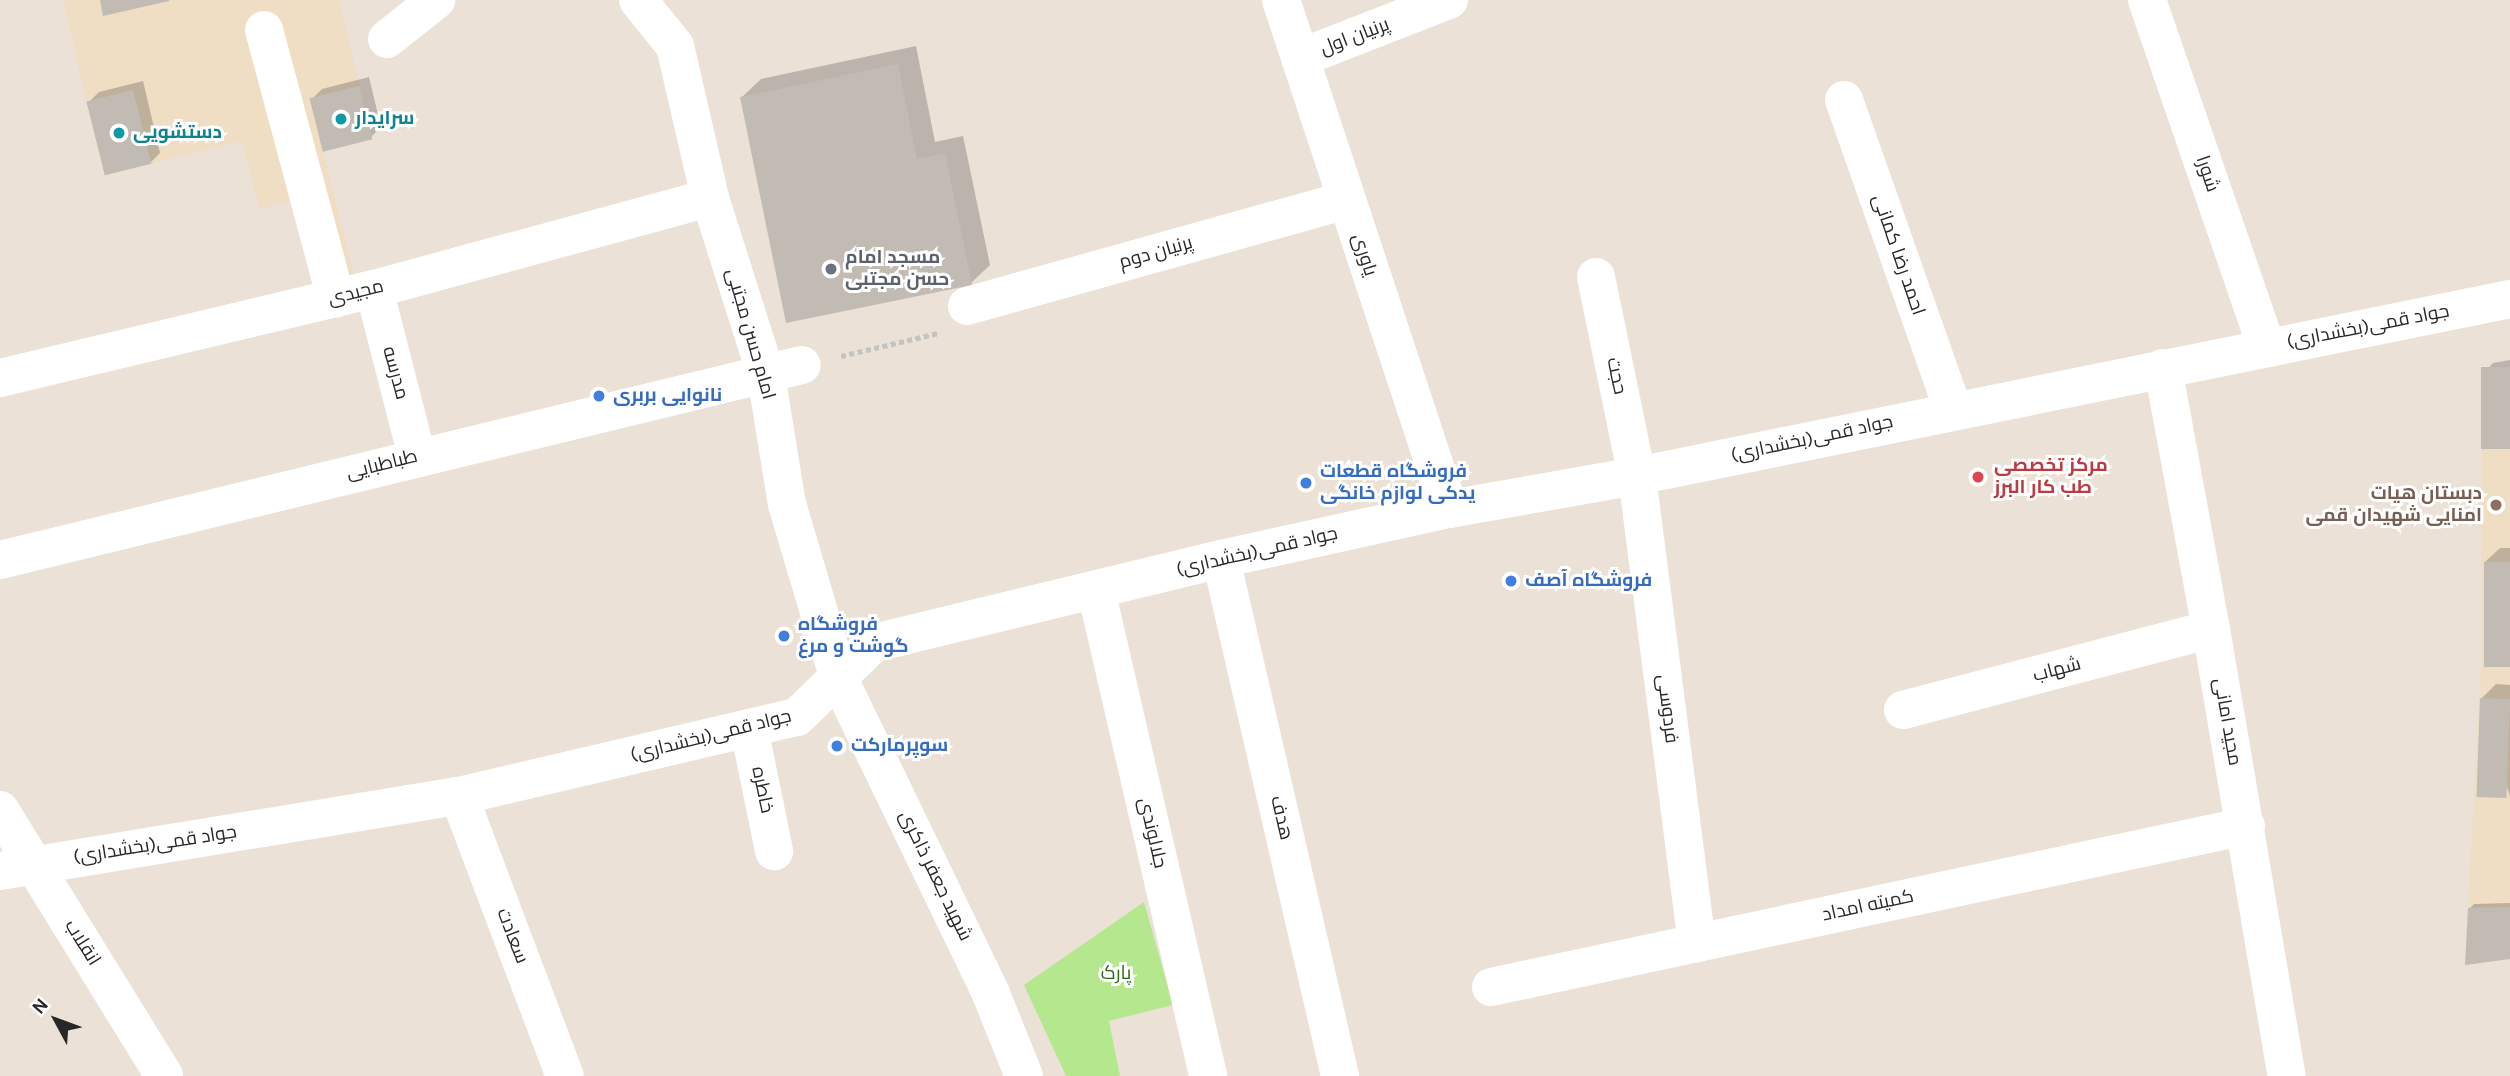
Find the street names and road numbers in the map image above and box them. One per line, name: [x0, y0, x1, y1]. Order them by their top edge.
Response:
street label: پرنیان اول: [1317, 13, 1393, 61]
street label: شورا: [2190, 153, 2224, 195]
street label: احمد رضا کمانی: [1867, 192, 1929, 318]
street label: یاوری: [1347, 231, 1381, 279]
street label: پرنیان دوم: [1117, 232, 1195, 274]
street label: امام حسن مجتبی: [720, 266, 780, 402]
street label: مجیدی: [326, 275, 386, 311]
street label: جواد قمی(بخشداری): [2285, 300, 2451, 354]
street label: مدرسه: [377, 344, 413, 402]
street label: حجت: [1601, 355, 1631, 397]
street label: جواد قمی(بخشداری): [1729, 411, 1895, 467]
street label: طباطبایی: [344, 445, 420, 485]
street label: جواد قمی(بخشداری): [1174, 522, 1340, 582]
street label: شهاب: [2030, 653, 2084, 687]
street label: فردوسی: [1651, 673, 1683, 745]
street label: مجید امانی: [2208, 676, 2246, 768]
street label: جواد قمی(بخشداری): [628, 705, 794, 767]
street label: خاطره: [746, 765, 778, 815]
street label: هدف: [1265, 794, 1297, 842]
street label: جلالوندی: [1133, 795, 1171, 871]
street label: شهید جعفر ذاکری: [894, 807, 976, 945]
street label: جواد قمی(بخشداری): [72, 821, 238, 869]
street label: کمیته امداد: [1820, 885, 1916, 927]
street label: سعادت: [491, 905, 533, 967]
street label: انقلاب: [59, 916, 105, 970]

